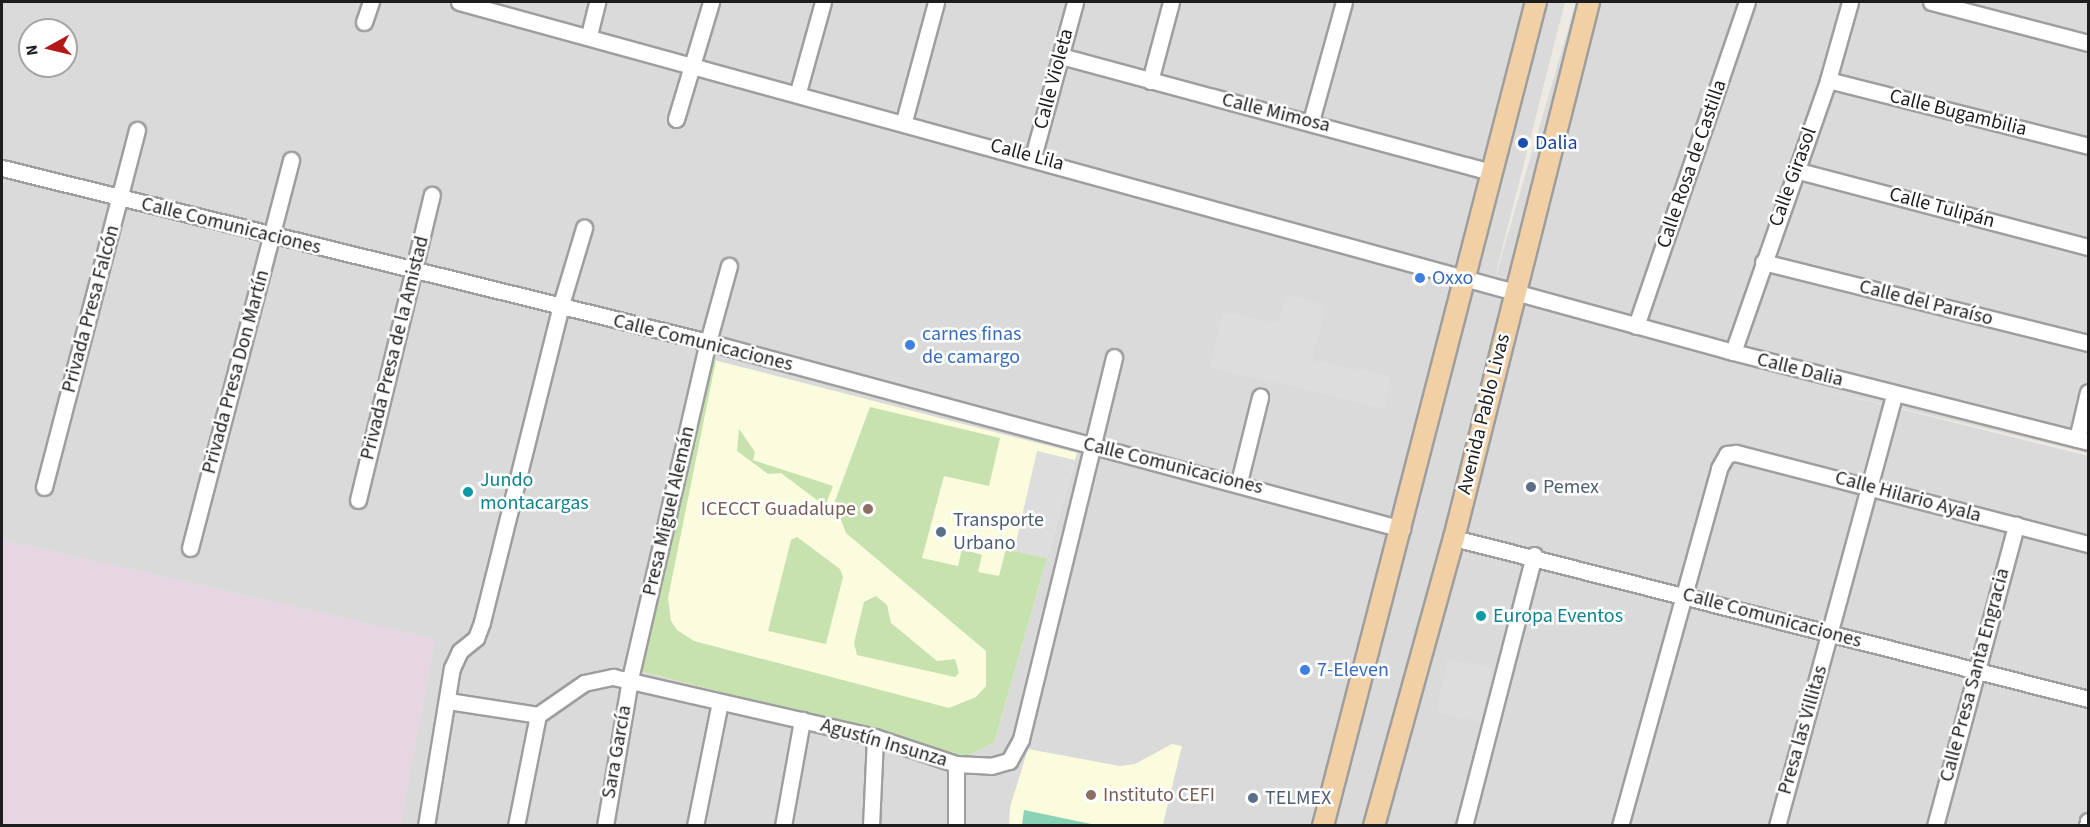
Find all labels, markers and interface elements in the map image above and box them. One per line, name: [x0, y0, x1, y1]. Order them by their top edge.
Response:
north arrow: [18, 18, 78, 78]
street label: Calle Violeta: [1029, 26, 1079, 132]
text: N: [21, 43, 44, 57]
street label: Calle Rosa de Castilla: [1652, 77, 1732, 251]
street label: Calle Bugambilia: [1887, 84, 2029, 142]
street label: Calle Mimosa: [1219, 88, 1333, 138]
street label: Calle Girasol: [1764, 124, 1822, 230]
place label: Dalia: [1535, 131, 1577, 155]
street label: Calle Lila: [987, 134, 1067, 176]
marker: Dalia: [1516, 136, 1530, 150]
street label: Calle Tulipán: [1887, 182, 1997, 234]
street label: Calle Comunicaciones: [139, 192, 323, 260]
street label: Privada Presa Falcón: [57, 222, 125, 396]
street label: Privada Presa de la Amistad: [356, 234, 434, 462]
place label: Oxxo: [1432, 266, 1473, 290]
street label: Privada Presa Don Martín: [197, 267, 275, 477]
marker: Oxxo: [1413, 271, 1427, 285]
street label: Calle del Paraíso: [1857, 275, 1995, 331]
street label: Calle Comunicaciones: [611, 309, 795, 377]
place label: carnes finas de camargo: [922, 322, 1021, 369]
street label: Avenida Pablo Livas: [1452, 331, 1516, 497]
marker: carnes finas de camargo: [903, 338, 917, 352]
street label: Calle Dalia: [1754, 348, 1846, 392]
street label: Presa Miguel Alemán: [638, 424, 700, 598]
street label: Calle Comunicaciones: [1081, 432, 1265, 500]
street label: Calle Hilario Ayala: [1832, 466, 1984, 528]
place label: Jundo montacargas: [480, 468, 589, 515]
place label: Pemex: [1543, 475, 1599, 499]
marker: Pemex: [1524, 480, 1538, 494]
marker: Jundo montacargas: [461, 485, 475, 499]
place label: ICECCT Guadalupe: [701, 497, 856, 521]
marker: ICECCT Guadalupe: [861, 502, 875, 516]
place label: Transporte Urbano: [953, 508, 1044, 555]
marker: Transporte Urbano: [934, 525, 948, 539]
street label: Calle Presa Santa Engracia: [1935, 565, 2015, 785]
street label: Calle Comunicaciones: [1680, 583, 1864, 653]
place label: Europa Eventos: [1493, 604, 1623, 628]
marker: Europa Eventos: [1474, 609, 1488, 623]
place label: 7-Eleven: [1317, 658, 1389, 682]
marker: 7-Eleven: [1298, 663, 1312, 677]
street label: Presa las Villitas: [1773, 663, 1833, 797]
street label: Sara García: [597, 703, 637, 801]
street label: Agustín Insunza: [818, 713, 950, 773]
place label: Instituto CEFI: [1103, 783, 1215, 807]
place label: TELMEX: [1265, 786, 1331, 810]
marker: Instituto CEFI: [1084, 788, 1098, 802]
marker: TELMEX: [1246, 791, 1260, 805]

